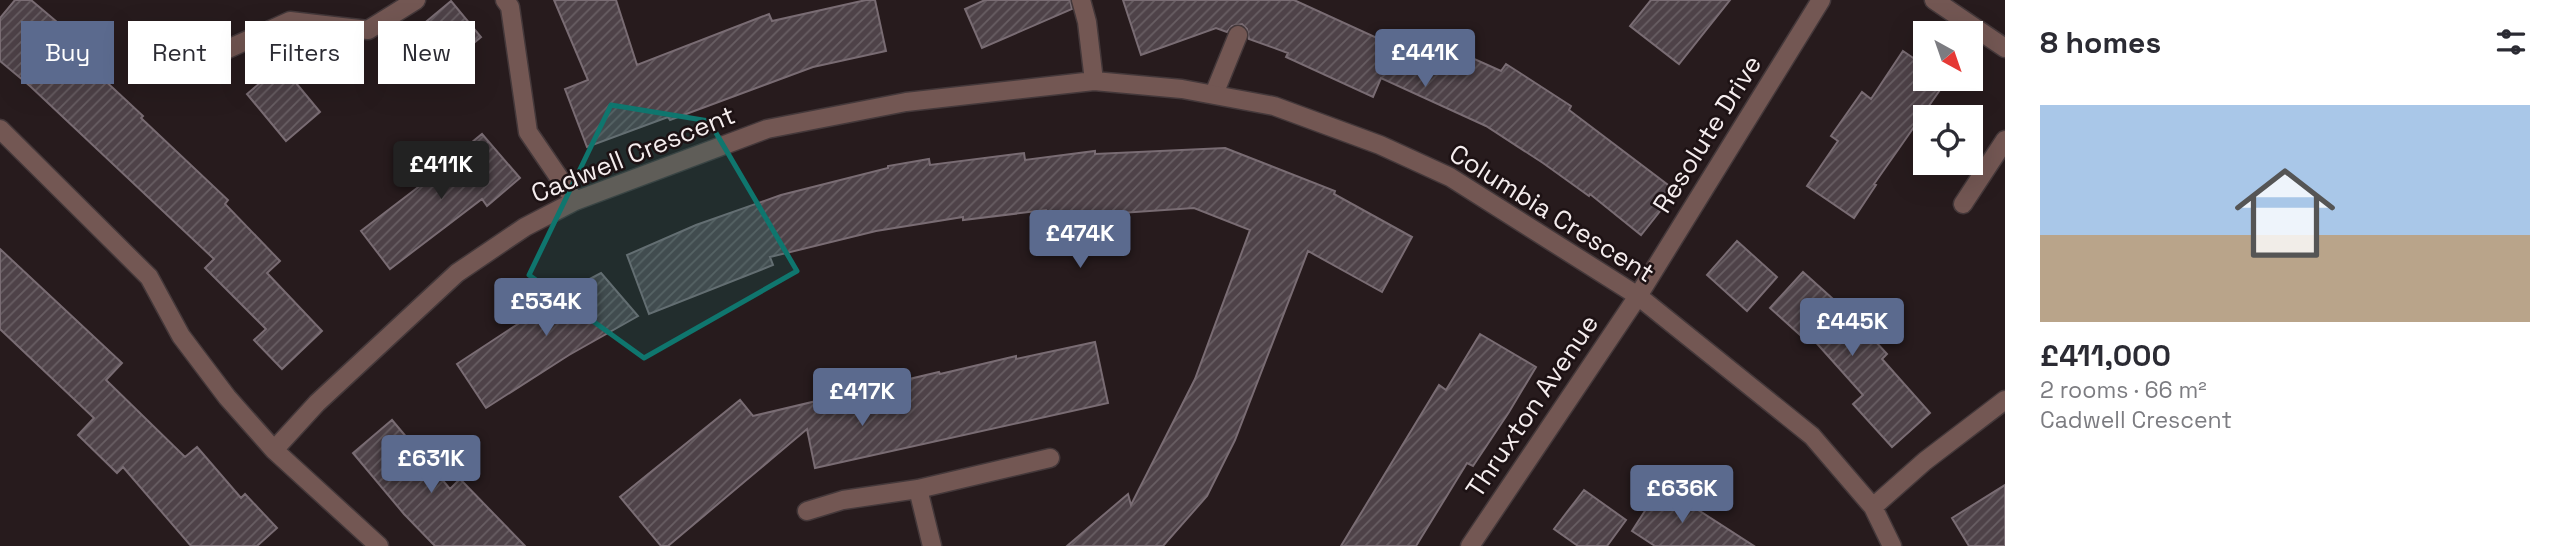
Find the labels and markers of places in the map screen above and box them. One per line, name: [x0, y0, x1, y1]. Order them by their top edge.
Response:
pin: £441K: [1376, 29, 1474, 89]
pin: £411K: [392, 142, 490, 201]
pin: £474K: [1031, 210, 1129, 270]
pin: £534K: [497, 278, 595, 338]
pin: £445K: [1803, 298, 1901, 358]
pin: £417K: [813, 368, 911, 428]
pin: £631K: [382, 435, 480, 495]
pin: £636K: [1633, 466, 1731, 525]

